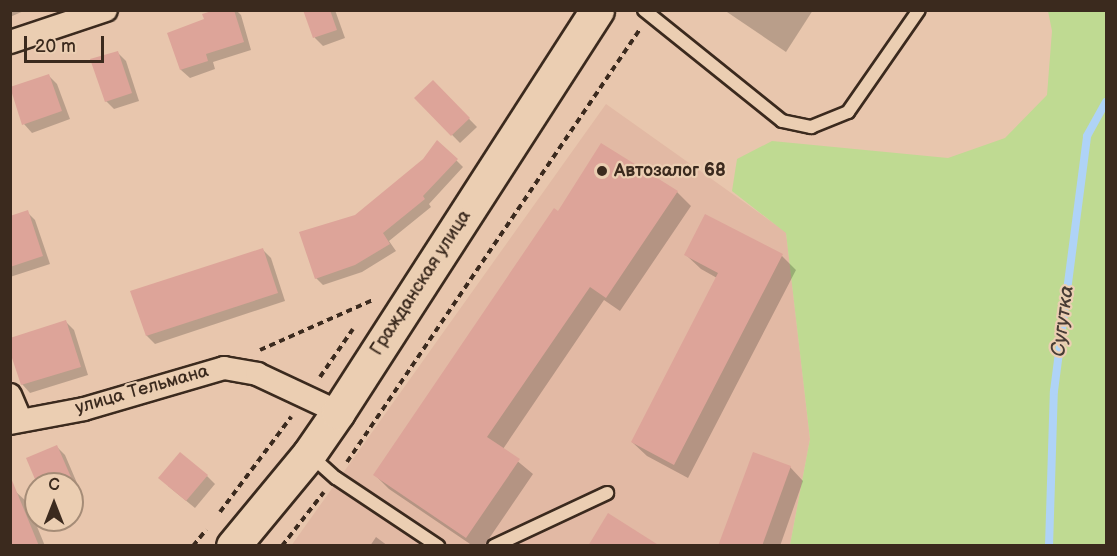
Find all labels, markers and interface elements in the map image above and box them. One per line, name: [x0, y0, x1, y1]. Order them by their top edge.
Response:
scale bar: [27, 24, 106, 62]
text: 20 m: [35, 36, 76, 57]
place label: Автозалог 68: [614, 160, 726, 182]
marker: Автозалог 68: [595, 164, 609, 178]
street label: Гражданская улица: [366, 206, 476, 360]
water label: Сугутка: [1047, 284, 1079, 358]
street label: улица Тельмана: [73, 361, 211, 419]
north arrow: [24, 472, 84, 532]
text: С: [48, 476, 60, 495]

